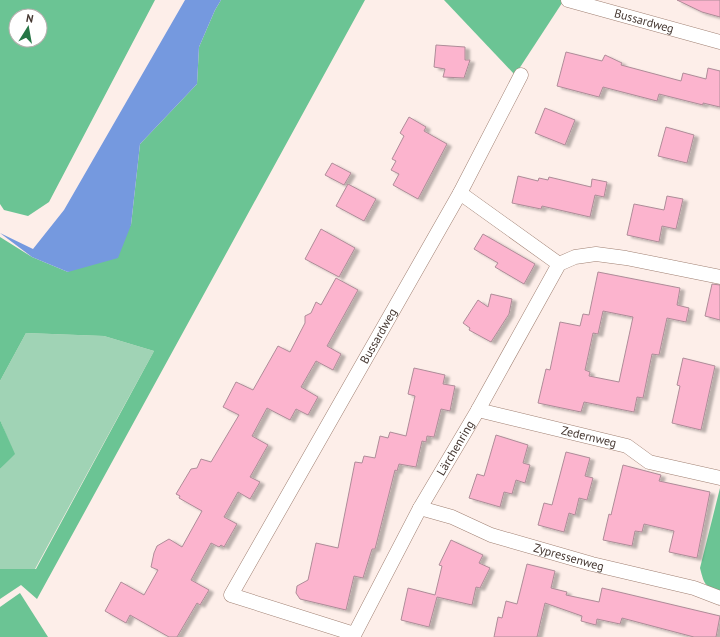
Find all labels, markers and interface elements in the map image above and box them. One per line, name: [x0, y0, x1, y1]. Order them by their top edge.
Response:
street label: Bussardweg: [613, 5, 676, 36]
north arrow: [8, 8, 48, 48]
text: N: [25, 11, 35, 26]
street label: Bussardweg: [356, 306, 400, 366]
street label: Lärchenring: [433, 418, 477, 478]
street label: Zedernweg: [560, 422, 618, 450]
street label: Zypressenweg: [532, 540, 605, 574]

